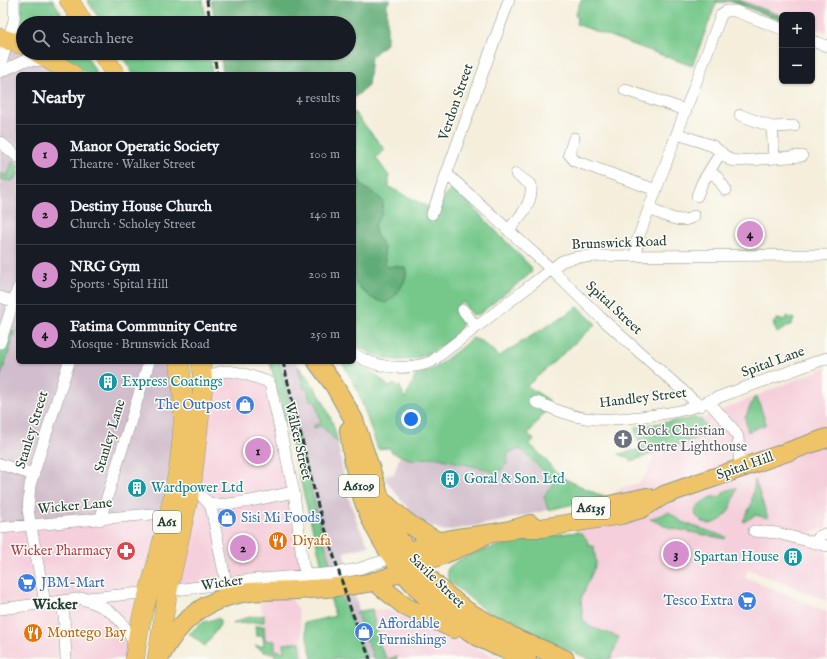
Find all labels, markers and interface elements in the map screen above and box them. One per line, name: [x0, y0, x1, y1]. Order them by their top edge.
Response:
map controls: [779, 12, 815, 84]
button: +: [779, 12, 815, 48]
search box: [16, 16, 356, 60]
icon: search: [30, 27, 52, 49]
text: Search here: [62, 29, 133, 48]
button: −: [779, 48, 815, 84]
street label: Verdon Street: [434, 61, 478, 144]
text: Nearby: [32, 88, 85, 109]
text: 4 results: [296, 90, 340, 107]
text: Manor Operatic Society: [70, 137, 219, 156]
text: 1: [43, 146, 47, 163]
text: 100 m: [310, 146, 340, 163]
text: Theatre · Walker Street: [70, 156, 195, 173]
text: Destiny House Church: [70, 197, 212, 216]
text: 2: [42, 206, 48, 223]
text: 140 m: [310, 206, 340, 223]
text: Church · Scholey Street: [70, 216, 196, 233]
pin: 4: [737, 219, 763, 249]
street label: Brunswick Road: [571, 232, 667, 254]
text: NRG Gym: [70, 257, 140, 276]
text: 3: [43, 266, 47, 283]
text: 200 m: [308, 266, 340, 283]
text: Sports · Spital Hill: [70, 276, 168, 293]
street label: Spital Street: [582, 277, 646, 339]
text: Fatima Community Centre: [70, 317, 237, 336]
text: 4: [42, 326, 48, 343]
text: 250 m: [310, 326, 340, 343]
text: Mosque · Brunswick Road: [70, 336, 210, 353]
street label: Spital Lane: [739, 342, 808, 382]
building icon: Express Coatings: [97, 371, 119, 393]
place label: Express Coatings: [122, 373, 223, 391]
street label: Handley Street: [598, 384, 688, 412]
street label: Stanley Street: [12, 389, 52, 471]
shop icon: The Outpost: [234, 394, 256, 416]
place label: The Outpost: [155, 396, 231, 414]
street label: Stanley Lane: [90, 397, 130, 475]
street label: Walker Street: [280, 400, 316, 482]
your location: [401, 409, 421, 429]
place label: Rock Christian Centre Lighthouse: [637, 422, 748, 456]
church icon: Rock Christian Centre Lighthouse: [612, 428, 634, 450]
pin: 1: [245, 436, 271, 466]
street label: Spital Hill: [714, 448, 776, 484]
building icon: Goral & Son. Ltd: [439, 468, 461, 490]
place label: Goral & Son. Ltd: [464, 470, 565, 488]
road number: A6109: [339, 475, 379, 497]
building icon: Wardpower Ltd: [126, 477, 148, 499]
place label: Wardpower Ltd: [151, 479, 244, 497]
street label: Wicker Lane: [37, 494, 114, 518]
road number: A6135: [572, 497, 610, 519]
shop icon: Sisi Mi Foods: [216, 507, 238, 529]
place label: Sisi Mi Foods: [241, 509, 320, 527]
road number: A61: [153, 511, 181, 533]
restaurant icon: Diyafa: [267, 530, 289, 552]
place label: Diyafa: [292, 532, 332, 550]
pin: 2: [230, 533, 256, 563]
pin: 3: [663, 539, 689, 569]
pharmacy icon: Wicker Pharmacy: [115, 540, 137, 562]
place label: Wicker Pharmacy: [10, 542, 112, 560]
building icon: Spartan House: [782, 546, 804, 568]
place label: Spartan House: [694, 548, 780, 566]
street label: Savile Street: [405, 550, 469, 612]
street label: Wicker: [200, 571, 244, 595]
supermarket icon: JBM-Mart: [16, 572, 38, 594]
place label: JBM-Mart: [39, 574, 105, 592]
supermarket icon: Tesco Extra: [736, 590, 758, 612]
place label: Tesco Extra: [664, 592, 734, 610]
district label: Wicker: [31, 595, 78, 614]
place label: Affordable Furnishings: [377, 615, 447, 649]
shop icon: Affordable Furnishings: [353, 621, 375, 643]
restaurant icon: Montego Bay: [22, 622, 44, 644]
place label: Montego Bay: [47, 624, 126, 642]

